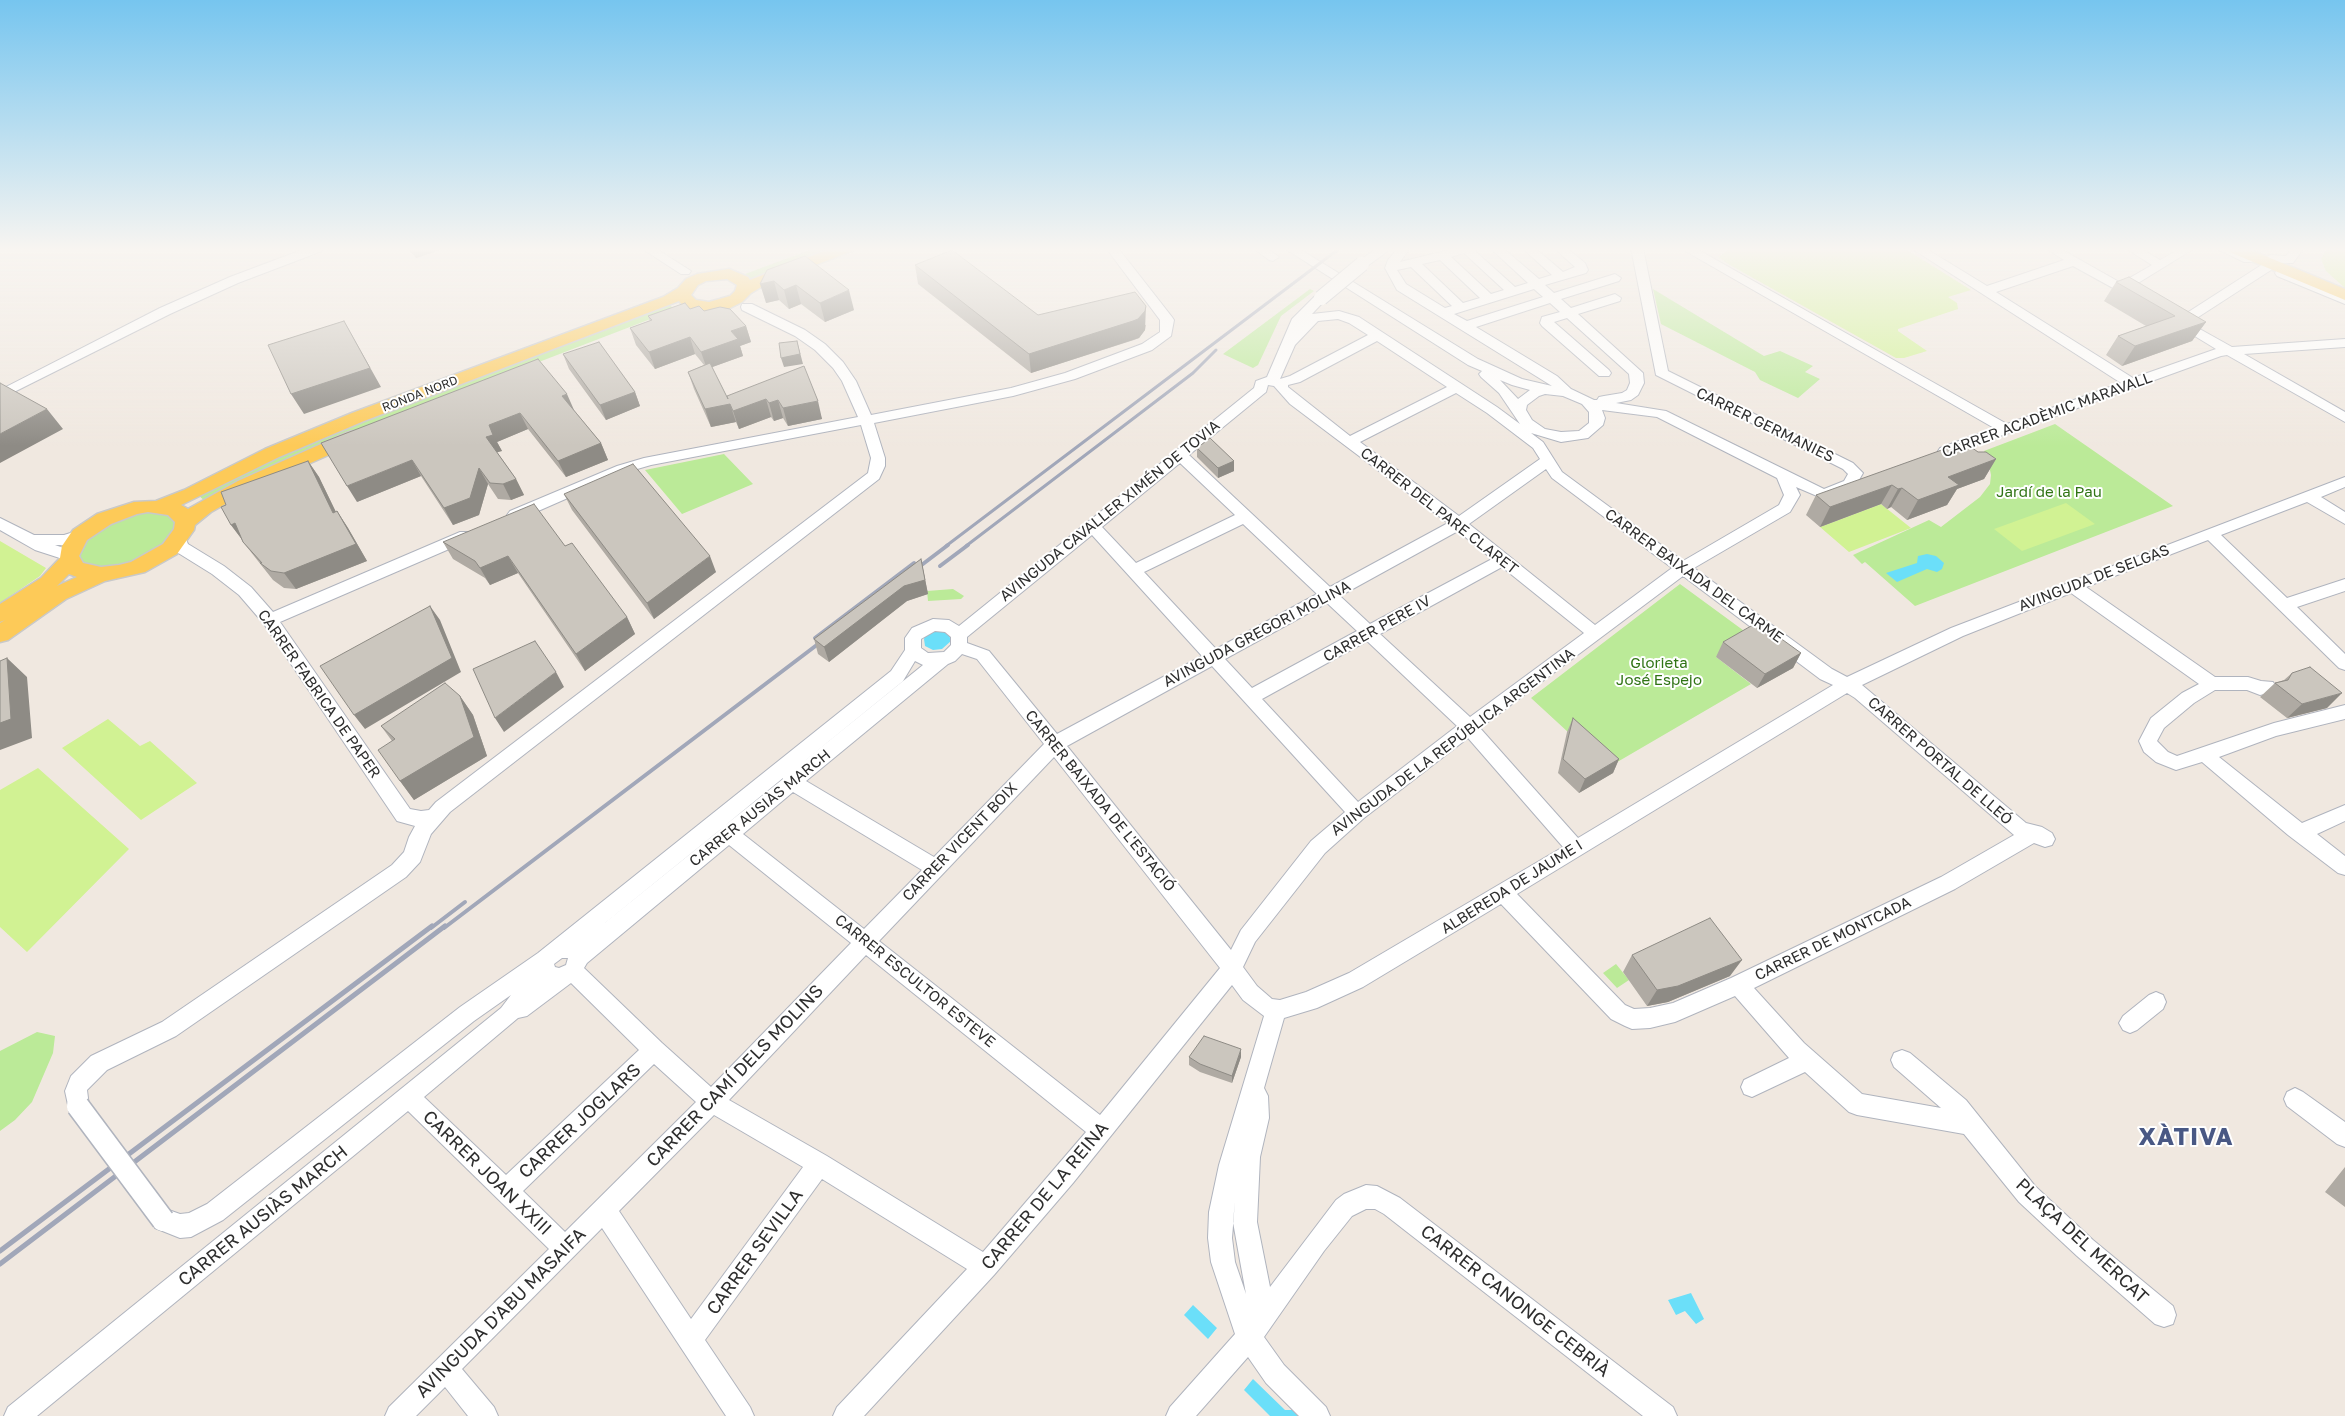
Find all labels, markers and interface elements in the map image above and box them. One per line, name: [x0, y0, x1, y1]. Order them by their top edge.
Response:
street label: CARRER ACADÈMIC MARAVALL: [1940, 369, 2154, 461]
street label: RONDA NORD: [380, 373, 460, 415]
street label: CARRER GERMANIES: [1693, 384, 1837, 466]
street label: AVINGUDA CAVALLER XIMÉN DE TOVIA: [996, 417, 1224, 605]
street label: CARRER DEL PARE CLARET: [1357, 444, 1521, 578]
park label: Jardí de la Pau: [1996, 483, 2102, 501]
street label: CARRER BAIXADA DEL CARME: [1601, 505, 1787, 647]
street label: AVINGUDA DE SELGAS: [2016, 541, 2172, 615]
street label: AVINGUDA GREGORI MOLINA: [1160, 577, 1354, 691]
street label: CARRER PERE IV: [1320, 592, 1434, 666]
street label: CARRER FABRICA DE PAPER: [254, 606, 384, 782]
street label: AVINGUDA DE LA REPÚBLICA ARGENTINA: [1328, 644, 1578, 840]
park label: Glorieta José Espejo: [1616, 654, 1702, 689]
street label: CARRER PORTAL DE LLEÓ: [1864, 693, 2016, 829]
street label: CARRER BAIXADA DE L'ESTACIÓ: [1021, 707, 1179, 895]
street label: CARRER AUSIÀS MARCH: [686, 746, 834, 870]
street label: CARRER VICENT BOIX: [899, 779, 1021, 905]
street label: ALBEREDA DE JAUME I: [1438, 836, 1586, 938]
street label: CARRER DE MONTCADA: [1752, 893, 1914, 985]
street label: CARRER ESCULTOR ESTEVE: [831, 911, 999, 1051]
street label: CARRER CAMÍ DELS MOLINS: [642, 980, 828, 1172]
street label: CARRER JOGLARS: [515, 1059, 645, 1183]
street label: CARRER JOAN XXIII: [418, 1106, 556, 1240]
street label: CARRER DE LA REINA: [977, 1118, 1113, 1274]
district label: XÀTIVA: [2138, 1123, 2234, 1151]
street label: CARRER AUSIÀS MARCH: [174, 1141, 352, 1291]
street label: PLAÇA DEL MERCAT: [2011, 1174, 2153, 1308]
street label: CARRER SEVILLA: [702, 1185, 808, 1319]
street label: CARRER CANONGE CEBRIÀ: [1416, 1220, 1614, 1382]
street label: AVINGUDA D'ABU MASAIFA: [412, 1224, 590, 1402]

